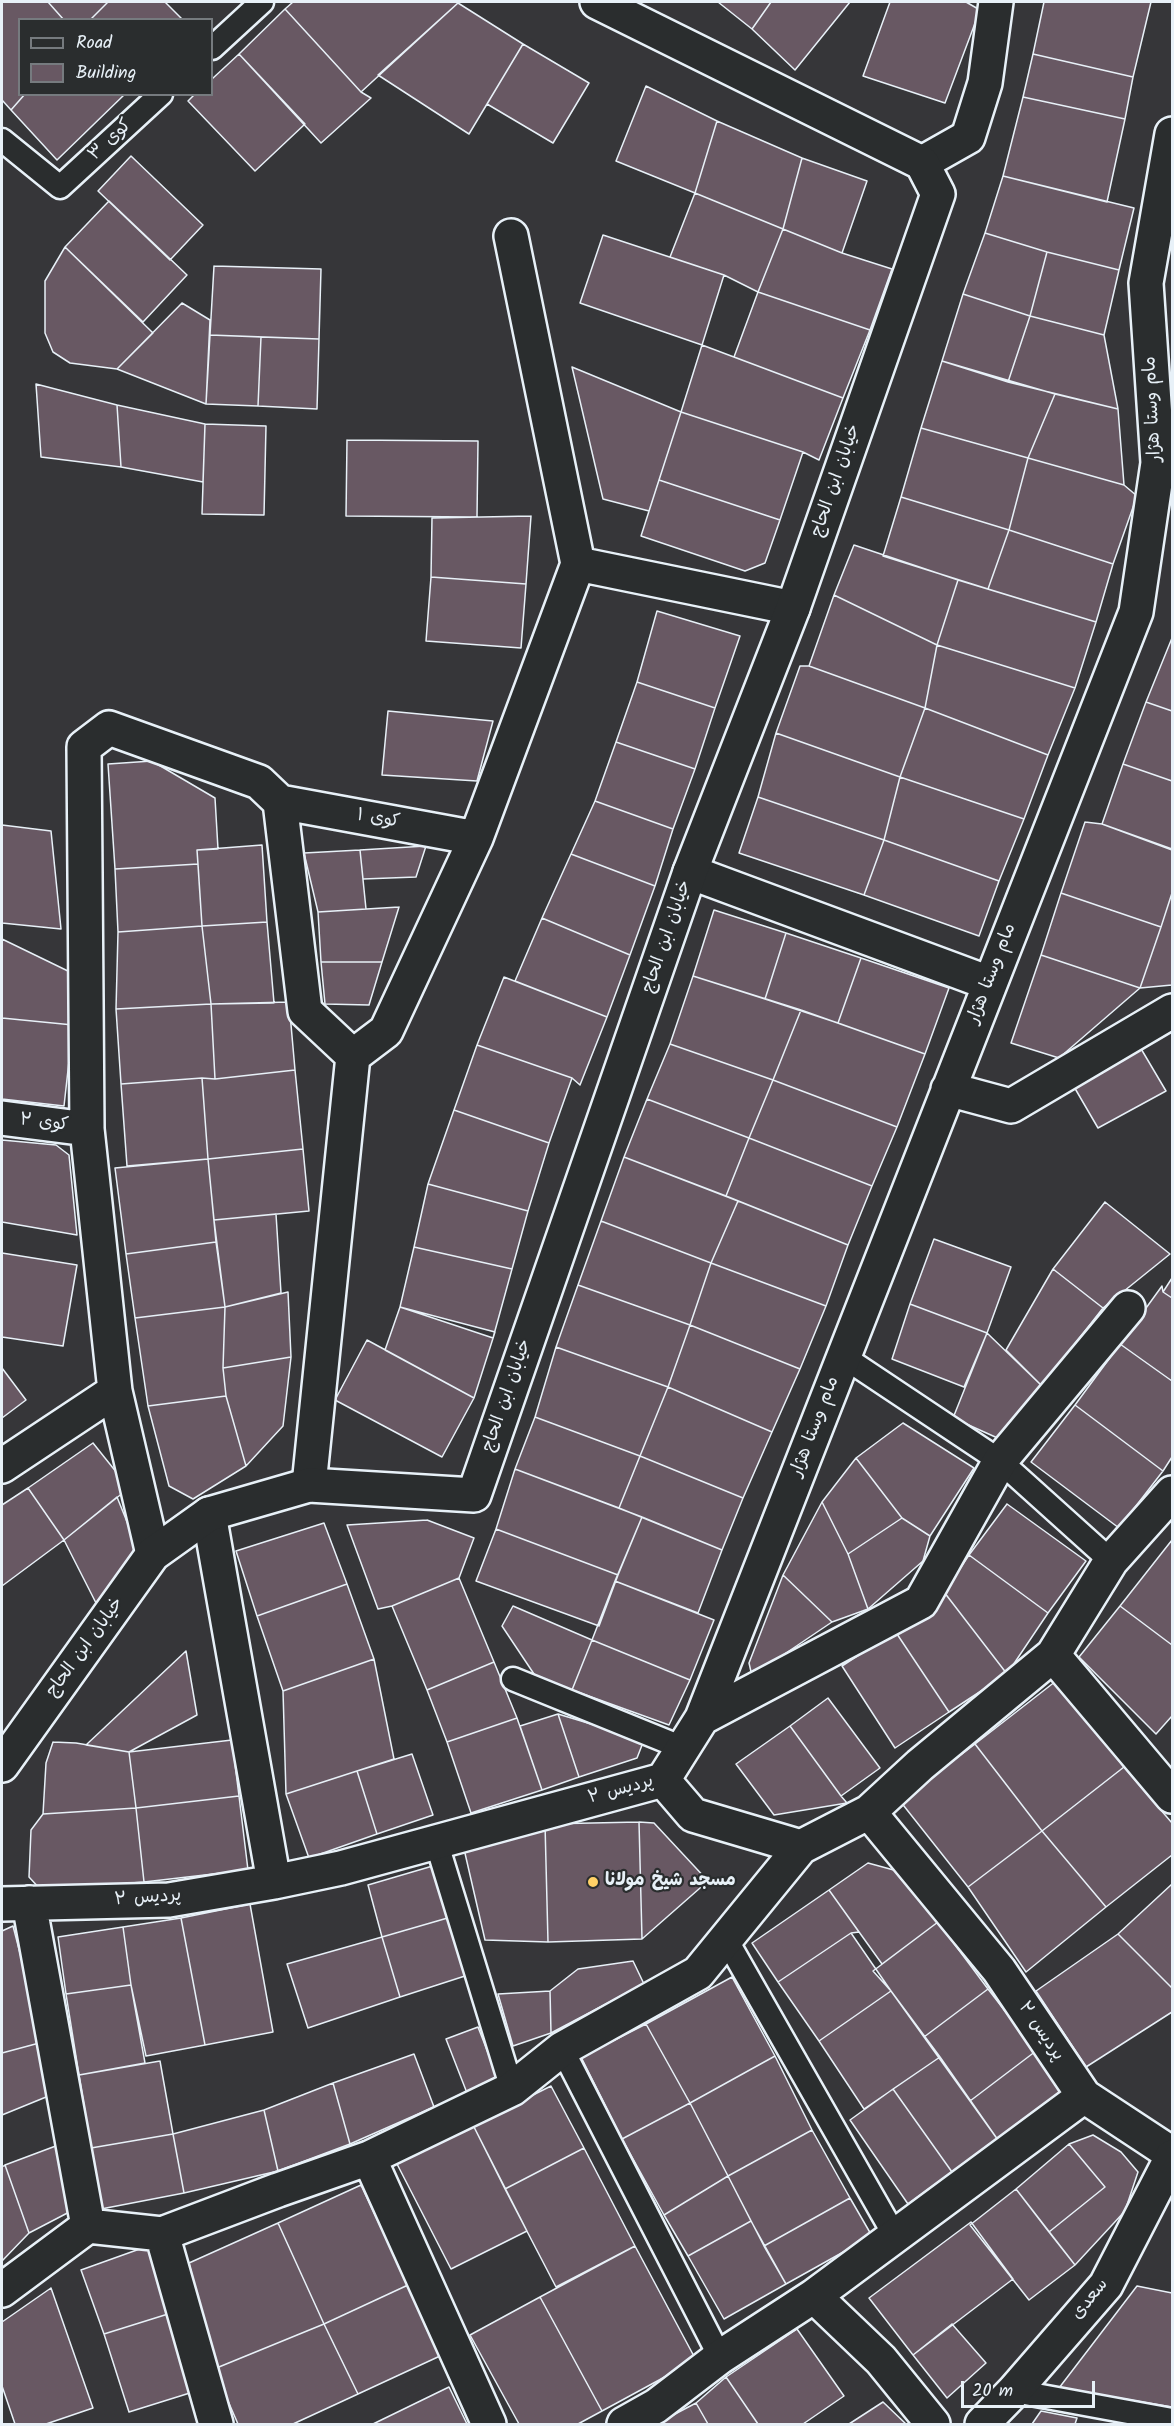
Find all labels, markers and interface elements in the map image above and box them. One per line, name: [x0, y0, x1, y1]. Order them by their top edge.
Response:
legend: [18, 18, 213, 96]
text: Road: [76, 29, 112, 58]
text: Building: [76, 59, 136, 88]
street label: کوی ۳: [85, 116, 137, 166]
street label: مام وستا هژار: [1140, 356, 1168, 462]
street label: خیابان ابن الحاج: [808, 422, 866, 540]
street label: کوی ۱: [355, 806, 401, 834]
street label: خیابان ابن الحاج: [639, 878, 697, 996]
street label: مام وستا هژار: [964, 921, 1022, 1027]
street label: کوی ۲: [18, 1110, 70, 1138]
street label: خیابان ابن الحاج: [479, 1337, 537, 1455]
street label: مام وستا هژار: [787, 1374, 845, 1480]
street label: خیابان ابن الحاج: [43, 1594, 129, 1702]
street label: پردیس ۲: [586, 1772, 656, 1810]
place label: مسجد شیخ مولانا: [605, 1871, 736, 1893]
marker: مسجد شیخ مولانا: [586, 1875, 600, 1889]
street label: پردیس ۲: [114, 1886, 182, 1912]
street label: پردیس ۲: [1012, 1998, 1068, 2066]
street label: سعدی: [1068, 2275, 1114, 2325]
scale bar: [964, 2369, 1098, 2407]
text: 20 m: [972, 2377, 1013, 2406]

